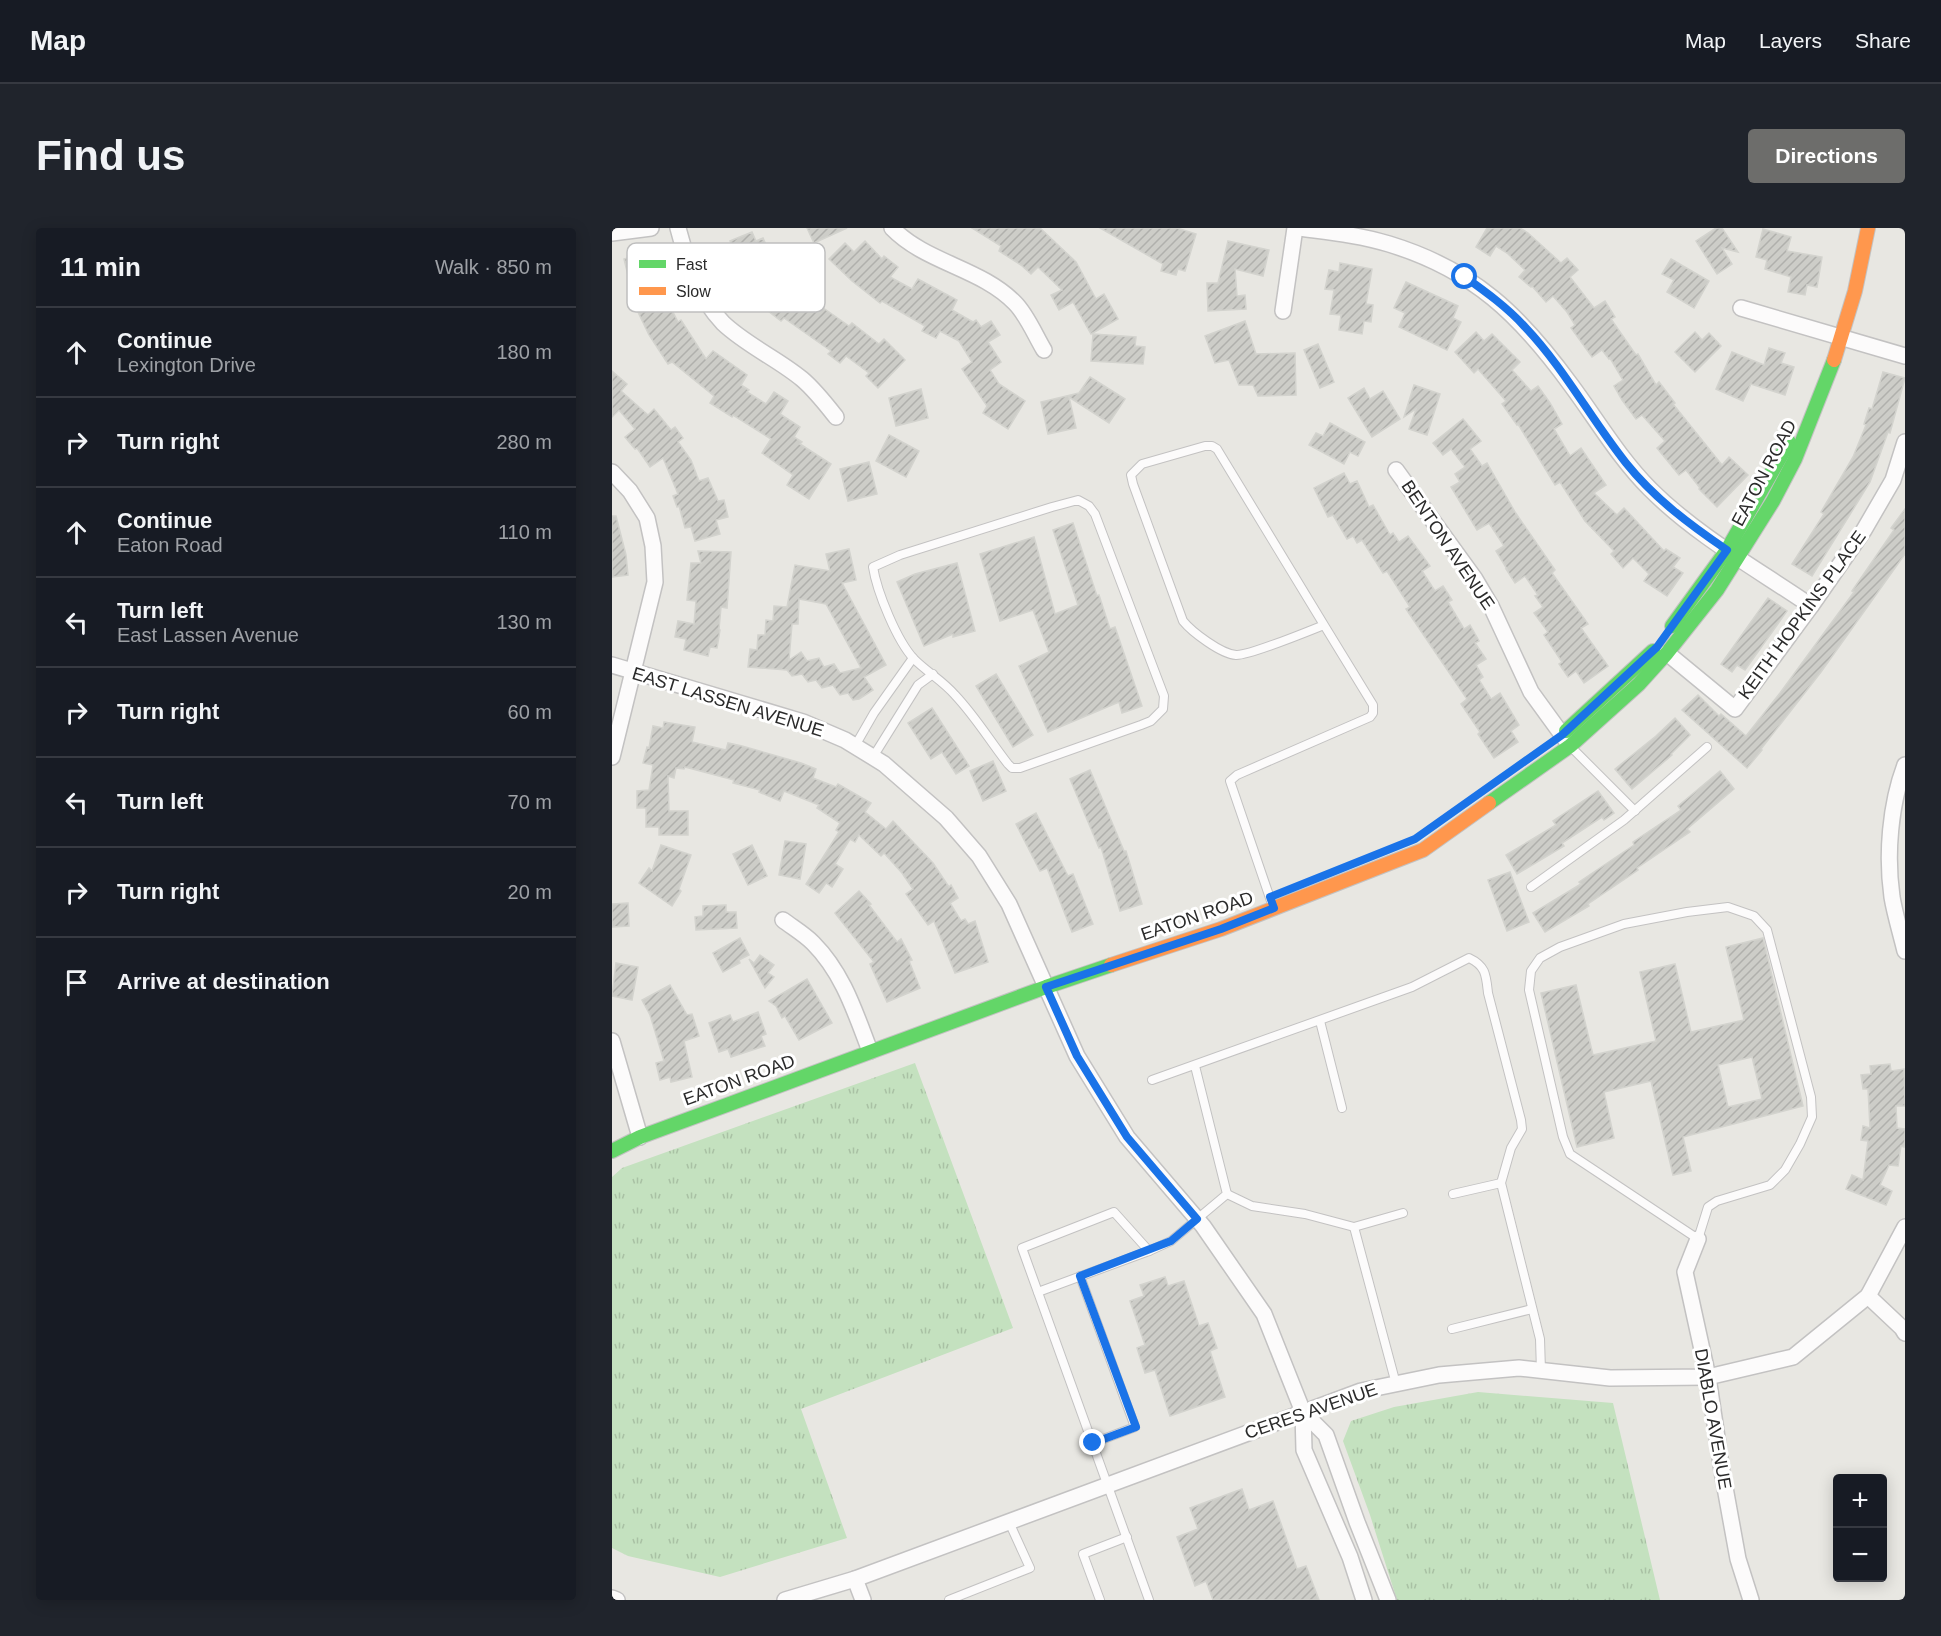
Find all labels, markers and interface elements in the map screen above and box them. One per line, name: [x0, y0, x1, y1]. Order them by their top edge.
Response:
text: Map: [30, 25, 86, 56]
text: Map: [1685, 29, 1726, 52]
text: Layers: [1759, 29, 1822, 52]
text: Share: [1855, 29, 1911, 52]
button: Directions: [1748, 129, 1905, 183]
text: Find us: [36, 132, 185, 179]
legend: [627, 243, 825, 312]
text: 11 min: [60, 252, 141, 282]
text: Walk · 850 m: [435, 256, 552, 278]
text: Fast: [676, 256, 708, 273]
route start: [1451, 263, 1477, 289]
text: Slow: [676, 283, 711, 300]
text: Continue: [117, 328, 212, 353]
icon: ahead: [60, 336, 93, 369]
text: 180 m: [496, 341, 552, 363]
text: Lexington Drive: [117, 354, 256, 376]
street label: EATON ROAD: [1728, 416, 1800, 530]
icon: right: [60, 426, 93, 459]
text: Turn right: [117, 429, 219, 454]
text: 280 m: [496, 431, 552, 453]
street label: BENTON AVENUE: [1397, 477, 1499, 613]
text: Continue: [117, 508, 212, 533]
icon: ahead: [60, 516, 93, 549]
text: 110 m: [498, 521, 552, 543]
street label: KEITH HOPKINS PLACE: [1734, 527, 1870, 703]
text: Eaton Road: [117, 534, 223, 556]
text: Turn left: [117, 598, 203, 623]
icon: left: [60, 606, 93, 639]
text: 130 m: [496, 611, 552, 633]
text: East Lassen Avenue: [117, 624, 299, 646]
street label: EAST LASSEN AVENUE: [630, 663, 826, 741]
icon: right: [60, 696, 93, 729]
text: Turn right: [117, 699, 219, 724]
text: 60 m: [508, 701, 552, 723]
icon: left: [60, 786, 93, 819]
text: Turn left: [117, 789, 203, 814]
text: 70 m: [508, 791, 552, 813]
icon: right: [60, 876, 93, 909]
text: Turn right: [117, 879, 219, 904]
text: 20 m: [508, 881, 552, 903]
street label: EATON ROAD: [1138, 887, 1256, 945]
icon: arrive: [60, 966, 93, 999]
text: Arrive at destination: [117, 969, 330, 994]
street label: EATON ROAD: [680, 1051, 798, 1109]
street label: DIABLO AVENUE: [1691, 1347, 1735, 1491]
street label: CERES AVENUE: [1242, 1379, 1380, 1443]
route end: [1079, 1429, 1105, 1455]
map controls: [1833, 1474, 1887, 1582]
button: +: [1833, 1474, 1887, 1528]
button: −: [1833, 1528, 1887, 1582]

